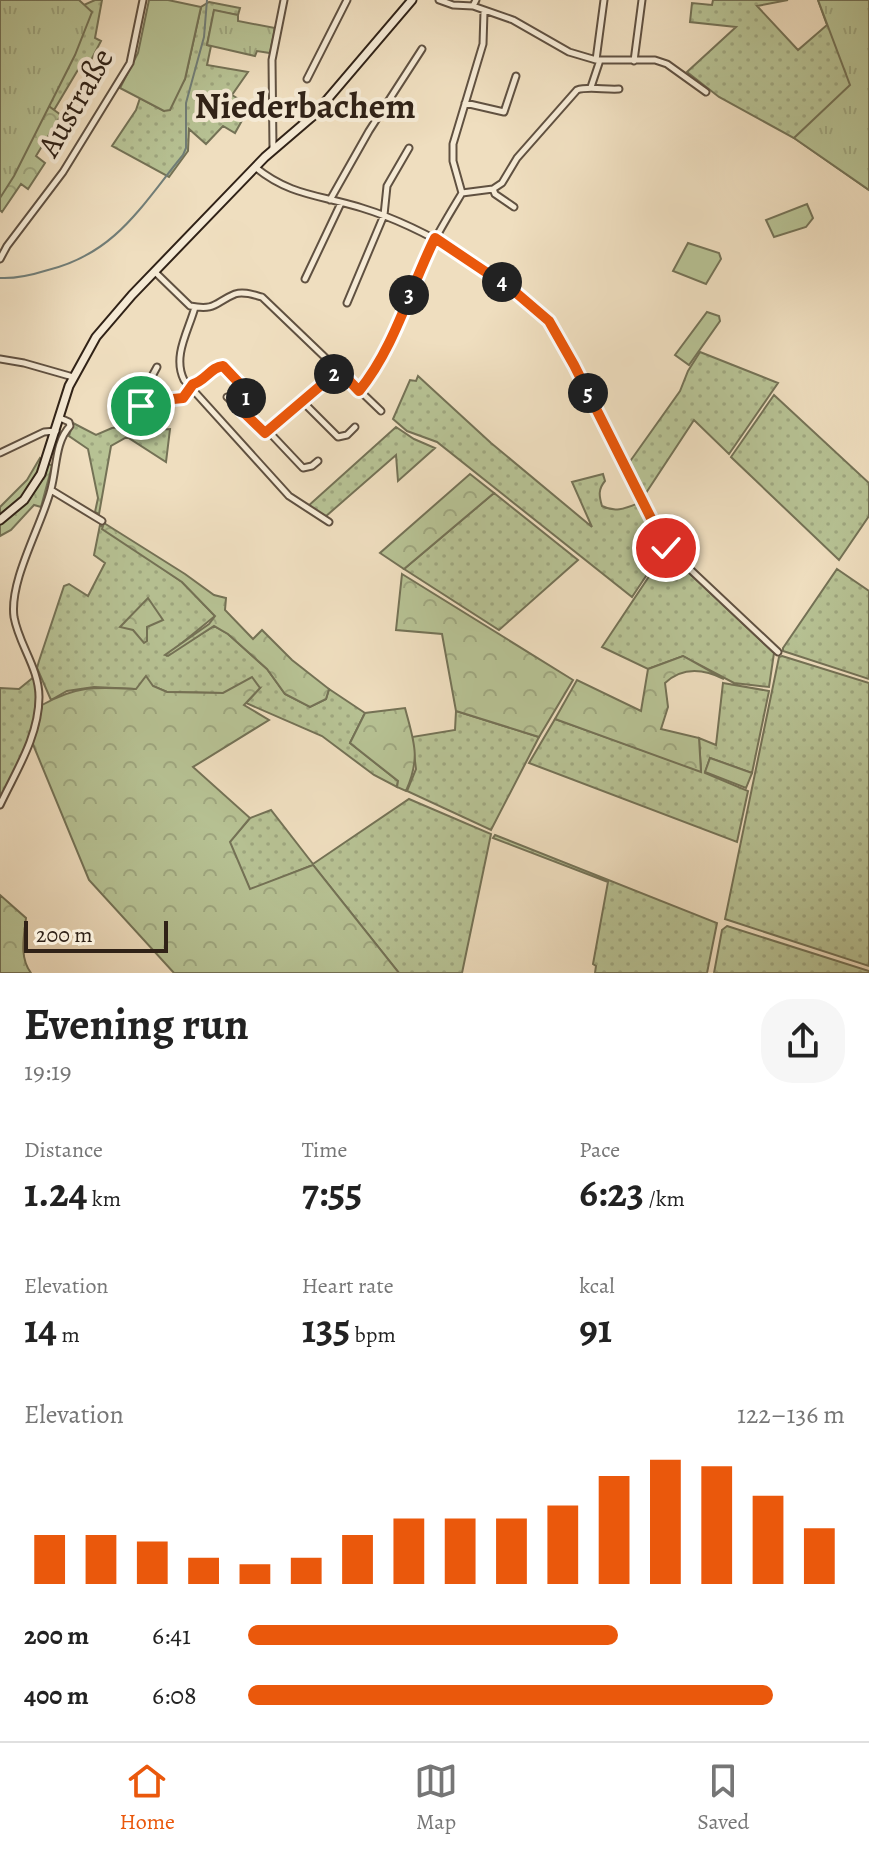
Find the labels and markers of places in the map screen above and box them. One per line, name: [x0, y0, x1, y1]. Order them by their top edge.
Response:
pin: 4: [482, 262, 522, 302]
pin: 3: [389, 275, 429, 315]
pin: 2: [314, 354, 354, 394]
pin: [107, 372, 175, 440]
pin: 5: [568, 373, 608, 413]
pin: 1: [226, 378, 266, 418]
pin: [632, 514, 700, 582]

